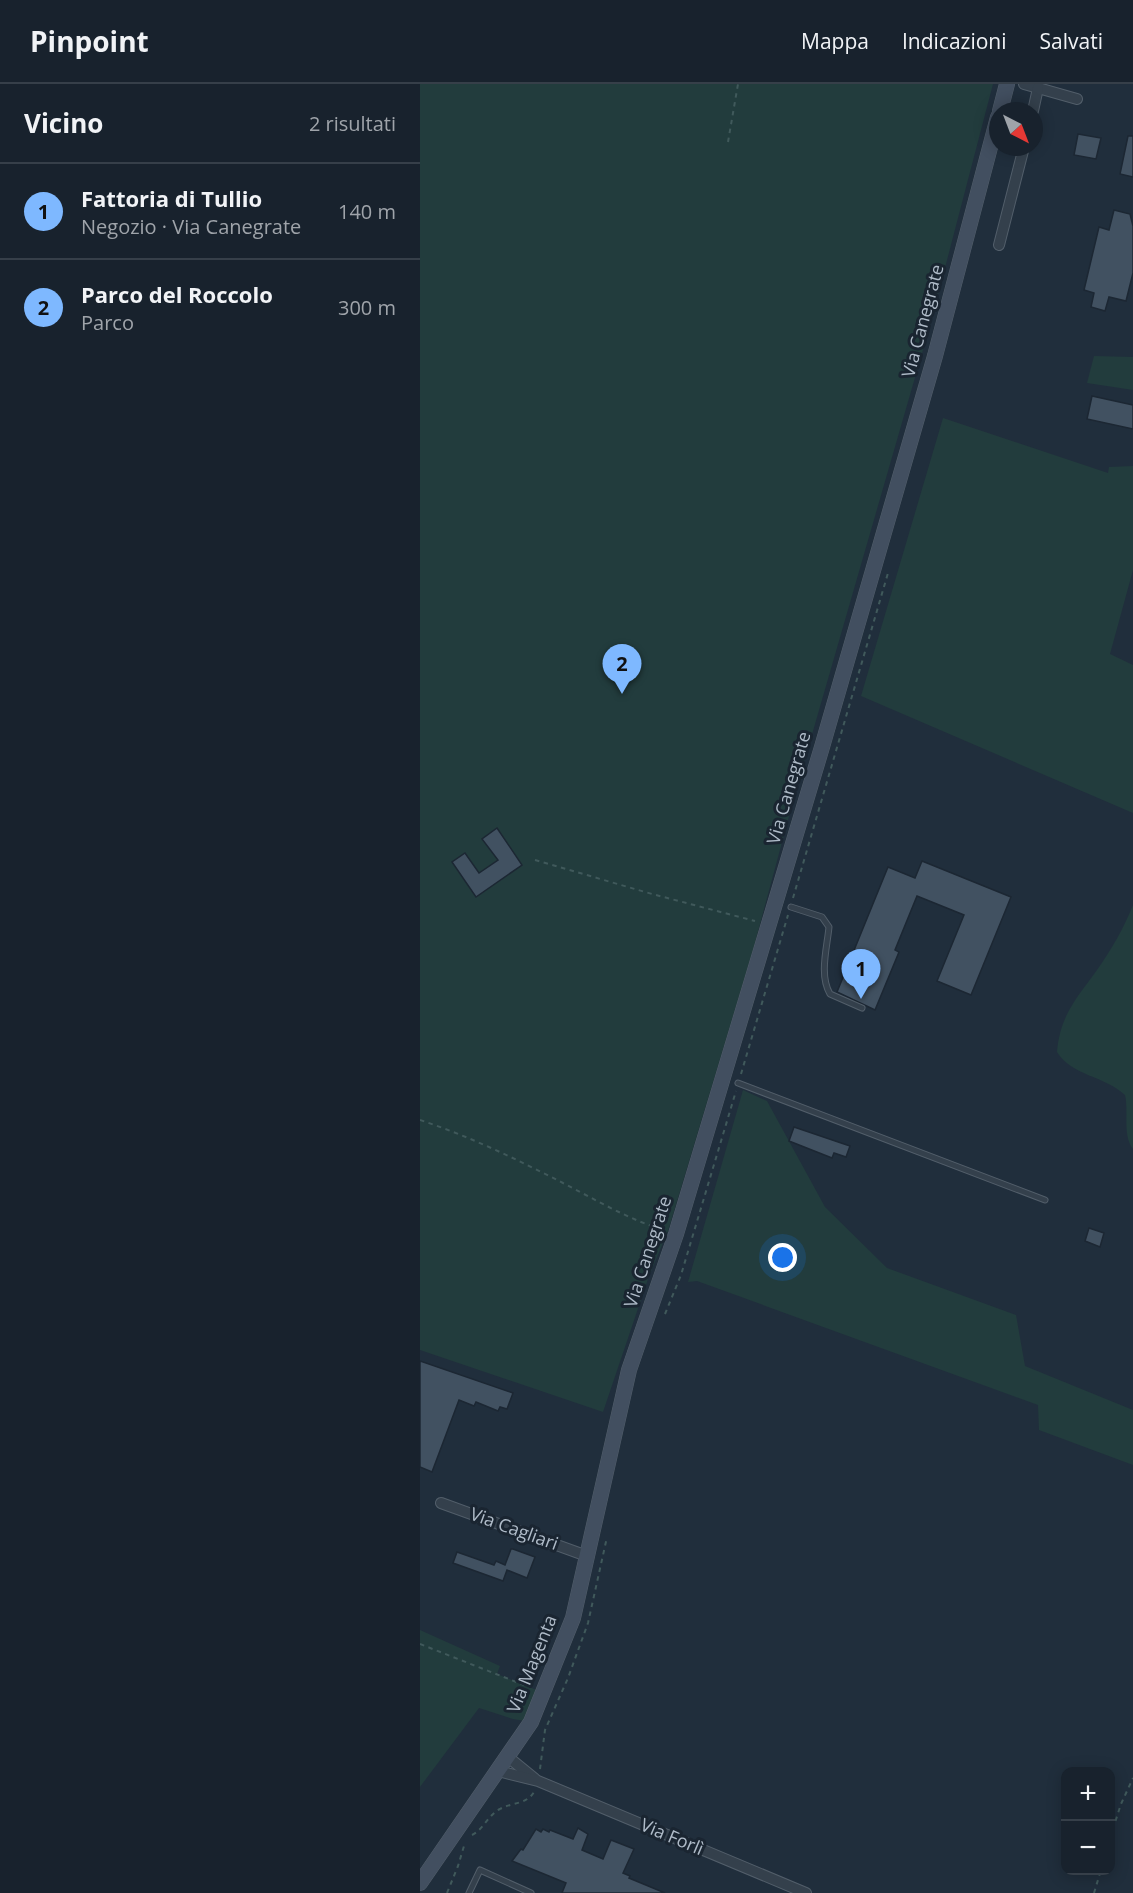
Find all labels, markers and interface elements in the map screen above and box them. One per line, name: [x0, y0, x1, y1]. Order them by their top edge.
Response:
text: Pinpoint: [30, 22, 149, 60]
text: Mappa: [801, 27, 869, 55]
text: Indicazioni: [902, 27, 1007, 55]
text: Salvati: [1040, 27, 1103, 55]
north arrow: [989, 102, 1043, 156]
text: Vicino: [24, 105, 103, 141]
text: 2 risultati: [309, 110, 396, 137]
text: Fattoria di Tullio: [81, 183, 262, 213]
text: 1: [38, 198, 49, 225]
text: 140 m: [338, 198, 396, 225]
text: Negozio · Via Canegrate: [81, 213, 301, 240]
street label: Via Canegrate: [895, 262, 949, 380]
text: Parco del Roccolo: [81, 279, 273, 309]
text: 2: [38, 294, 49, 321]
text: 300 m: [338, 294, 396, 321]
text: Parco: [81, 309, 134, 336]
pin: 2: [602, 644, 642, 694]
street label: Via Canegrate: [761, 729, 816, 847]
pin: 1: [842, 950, 880, 999]
street label: Via Canegrate: [618, 1193, 676, 1311]
your location: [768, 1243, 797, 1272]
street label: Via Cagliari: [467, 1501, 562, 1555]
street label: Via Magenta: [501, 1611, 562, 1716]
map controls: [1061, 1767, 1115, 1875]
button: +: [1061, 1767, 1115, 1821]
street label: Via Forlì: [637, 1812, 708, 1860]
button: −: [1061, 1821, 1115, 1875]

